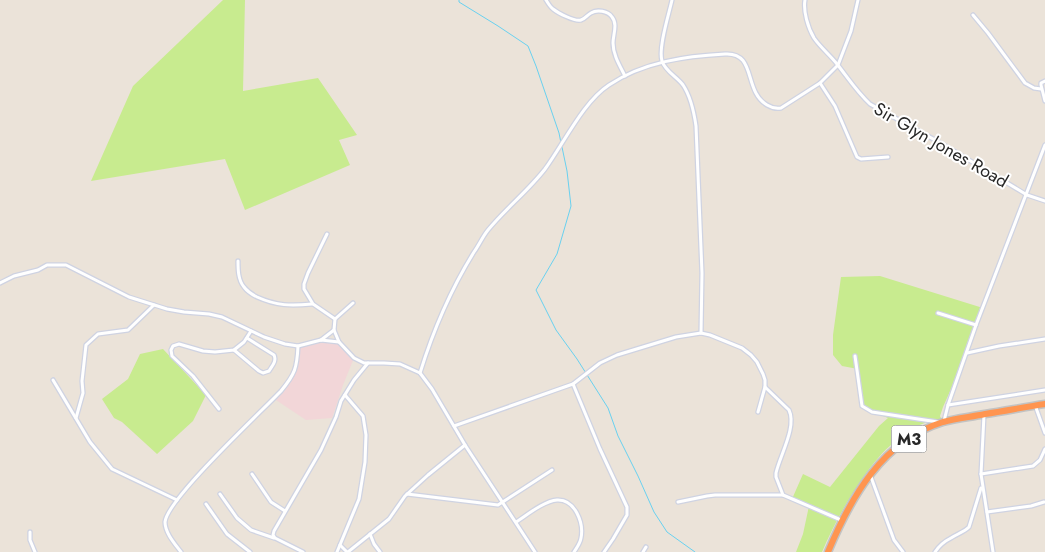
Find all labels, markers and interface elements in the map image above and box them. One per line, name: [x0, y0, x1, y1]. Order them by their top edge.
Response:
street label: Sir Glyn Jones Road: [869, 96, 1013, 194]
road number: M3: [892, 426, 926, 452]

